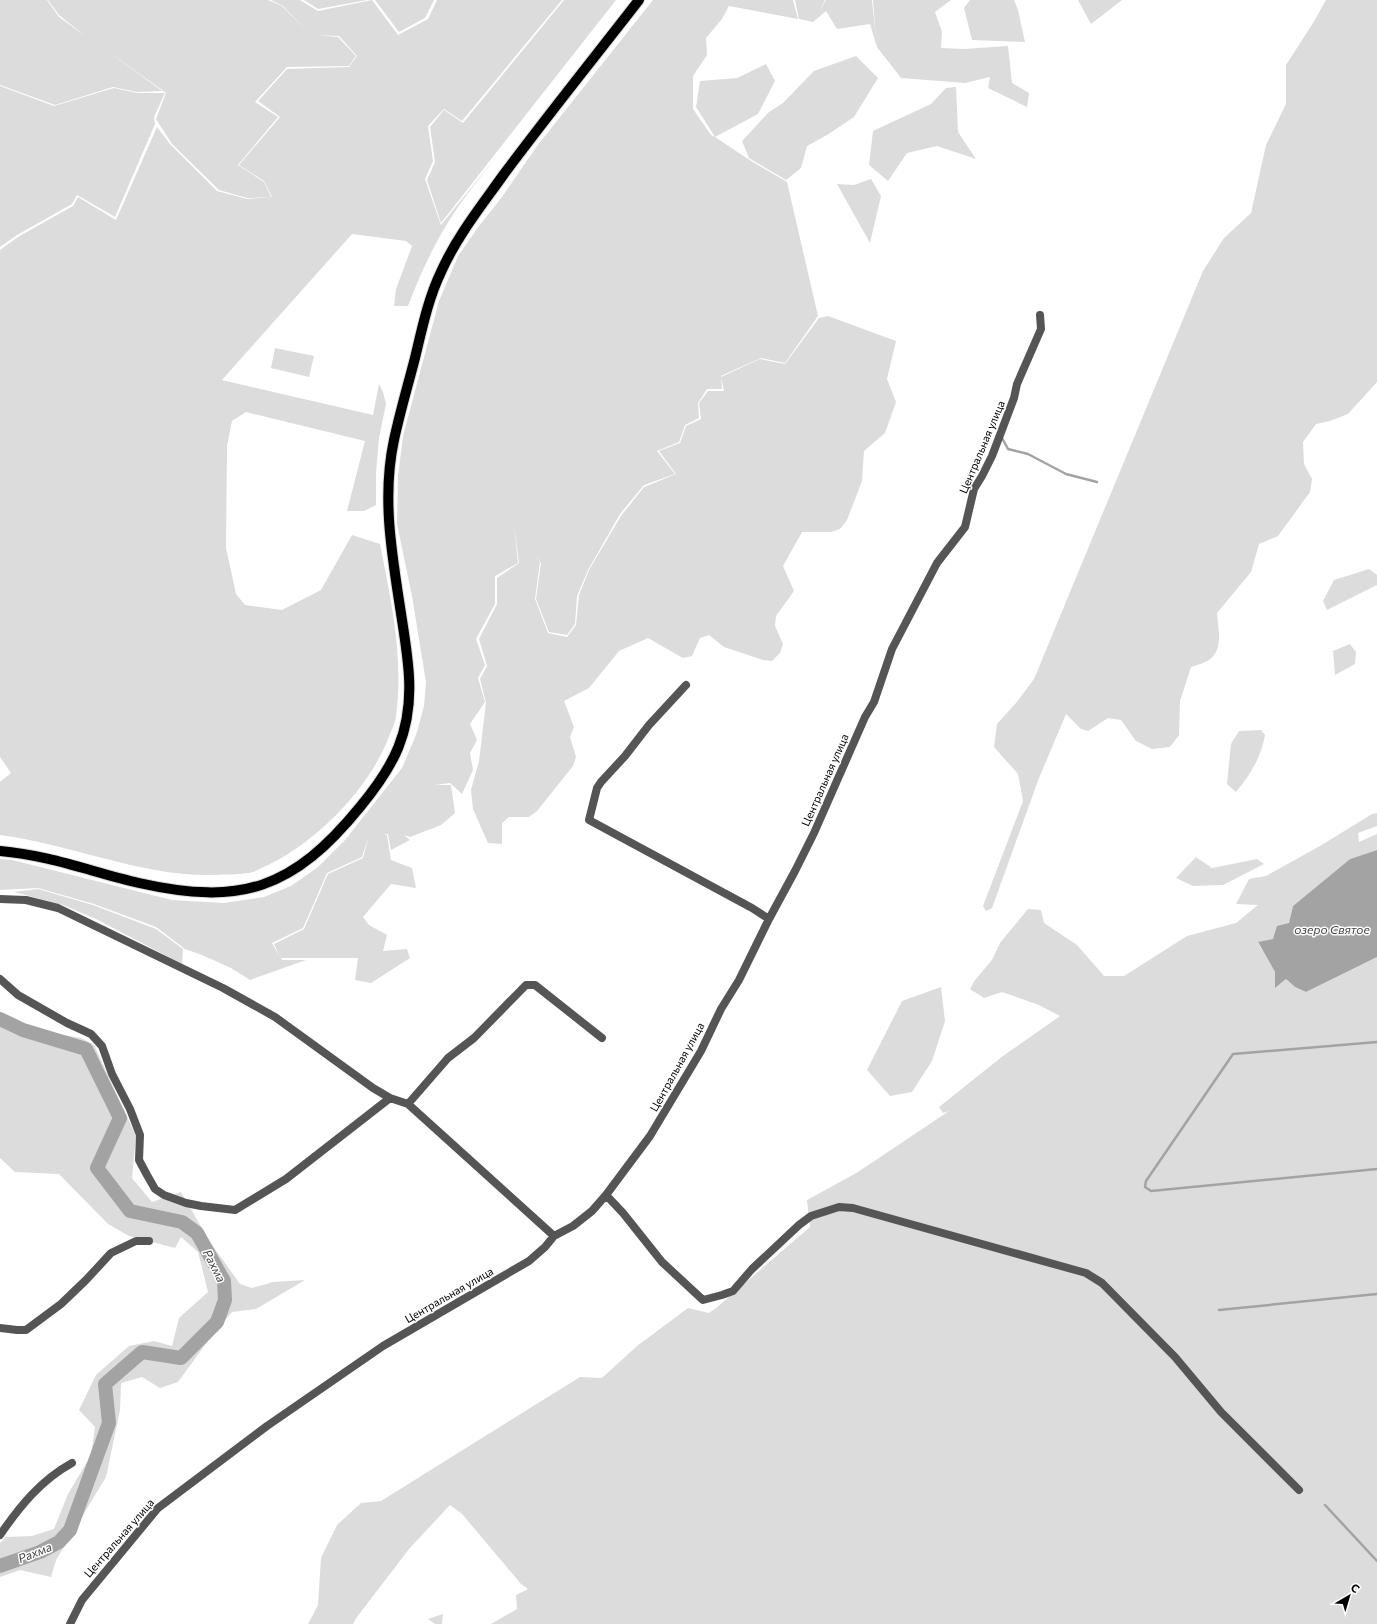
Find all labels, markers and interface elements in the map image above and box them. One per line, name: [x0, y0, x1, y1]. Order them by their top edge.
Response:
street label: Центральная улица: [956, 398, 1007, 495]
street label: Центральная улица: [798, 732, 851, 828]
water label: озеро Святое: [1294, 922, 1371, 936]
street label: Центральная улица: [647, 1020, 706, 1114]
water label: Рахма: [201, 1247, 229, 1284]
street label: Центральная улица: [402, 1264, 495, 1325]
street label: Центральная улица: [81, 1496, 156, 1580]
water label: Рахма: [16, 1539, 53, 1565]
north arrow: [1329, 1576, 1369, 1616]
text: С: [1348, 1580, 1363, 1595]

